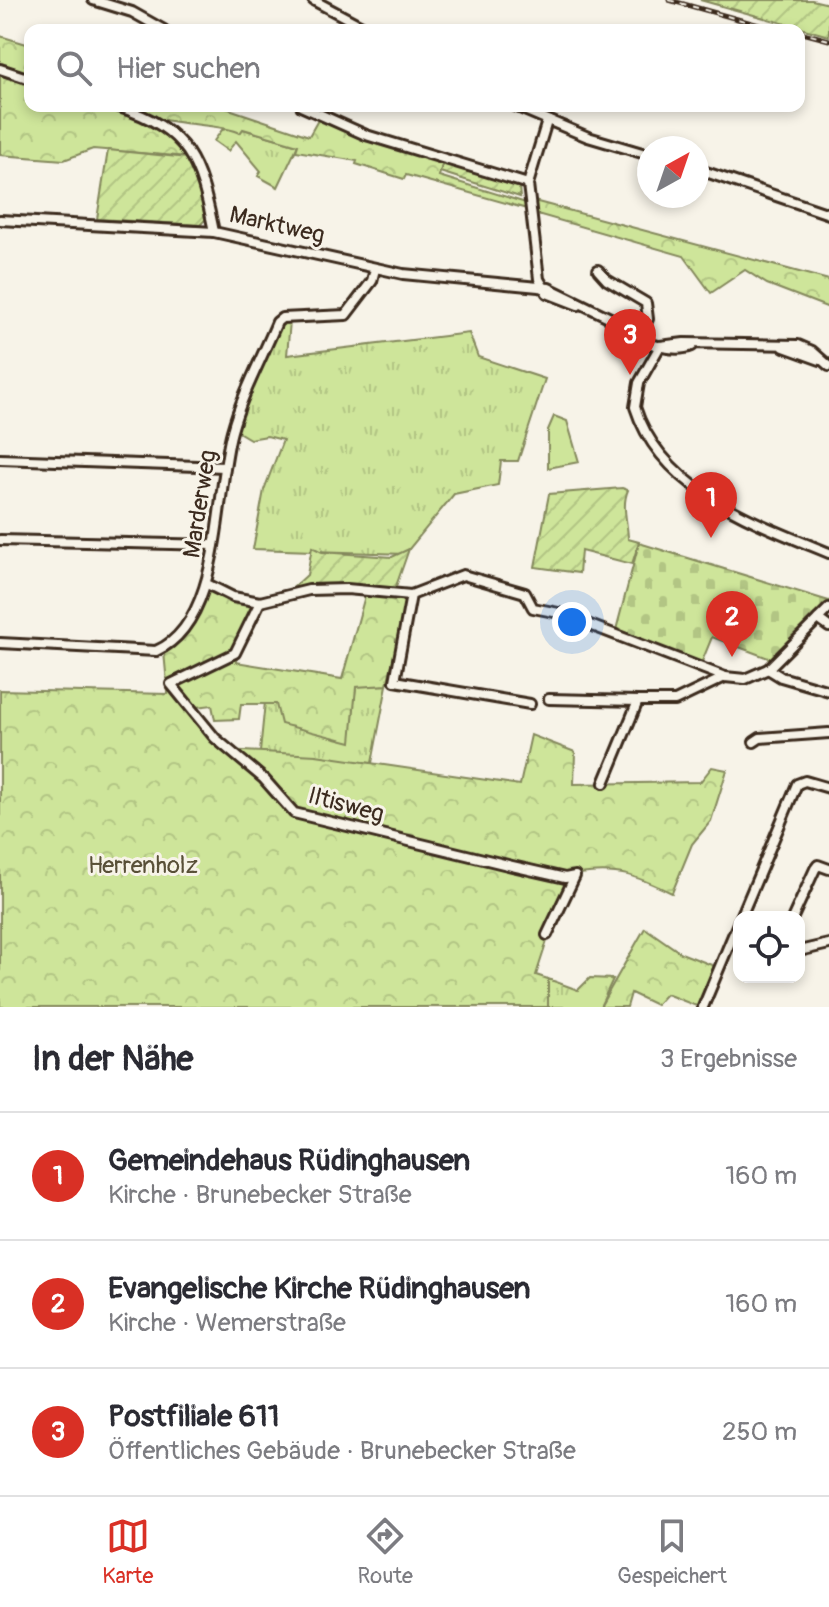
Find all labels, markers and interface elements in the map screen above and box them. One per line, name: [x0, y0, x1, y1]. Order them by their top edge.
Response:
search box: [24, 24, 805, 112]
icon: search: [52, 46, 96, 90]
text: Hier suchen: [116, 50, 261, 87]
north arrow: [637, 136, 709, 208]
street label: Marktweg: [227, 200, 327, 250]
pin: 3: [604, 309, 656, 375]
street label: Marderweg: [177, 448, 223, 560]
pin: 1: [685, 472, 737, 538]
pin: 2: [706, 591, 758, 657]
your location: [552, 602, 592, 642]
street label: Iltisweg: [305, 781, 387, 829]
park label: Herrenholz: [88, 851, 198, 880]
map controls: [733, 911, 805, 983]
button: locate: [733, 911, 805, 983]
text: In der Nähe: [32, 1038, 193, 1081]
text: 3 Ergebnisse: [660, 1043, 797, 1075]
text: Gemeindehaus Rüdinghausen: [108, 1142, 470, 1179]
text: 1: [53, 1160, 63, 1192]
text: 160 m: [725, 1160, 797, 1192]
text: Kirche · Brunebecker Straße: [108, 1179, 411, 1211]
text: Evangelische Kirche Rüdinghausen: [108, 1270, 530, 1307]
text: 2: [51, 1288, 65, 1320]
text: 160 m: [725, 1288, 797, 1320]
text: Kirche · Wemerstraße: [108, 1307, 346, 1339]
text: Postfiliale 611: [108, 1398, 279, 1435]
text: 3: [51, 1416, 65, 1448]
text: 250 m: [722, 1416, 797, 1448]
text: Öffentliches Gebäude · Brunebecker Straße: [108, 1435, 576, 1467]
tab: Karte: [102, 1514, 153, 1590]
tab: Route: [358, 1514, 413, 1590]
tab: Gespeichert: [617, 1514, 727, 1590]

